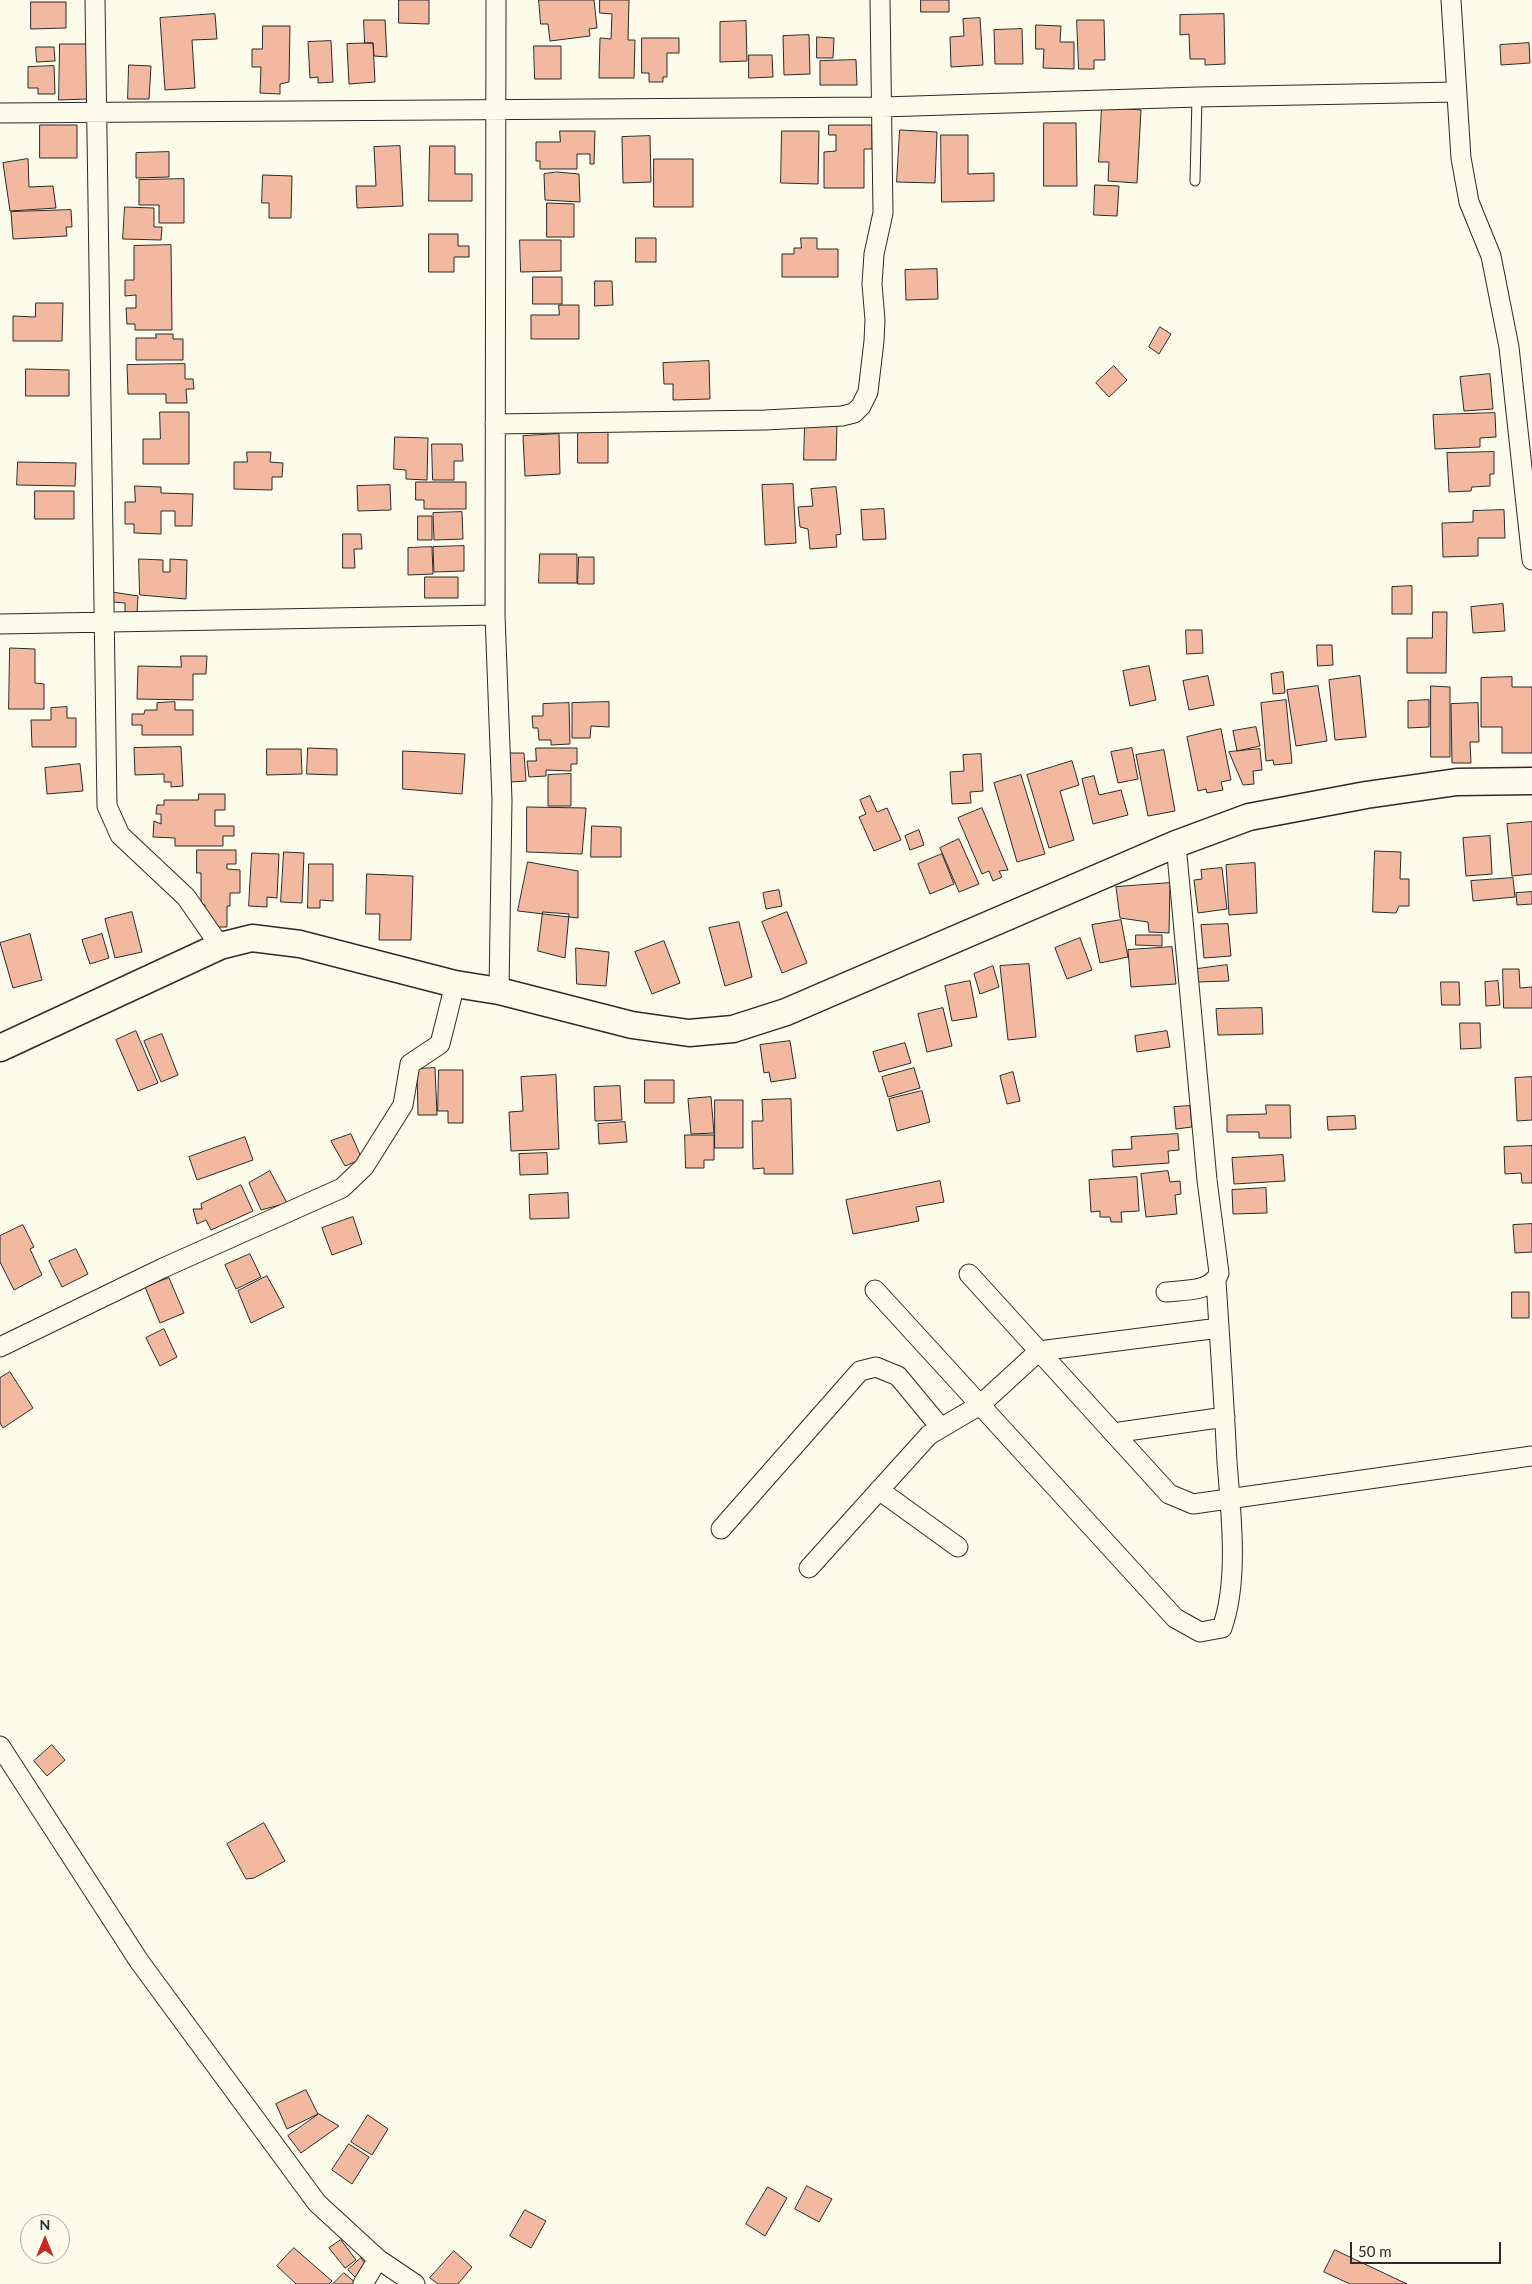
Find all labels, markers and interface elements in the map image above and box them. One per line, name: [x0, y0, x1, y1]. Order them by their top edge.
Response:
north arrow: [20, 2214, 70, 2264]
text: N: [40, 2216, 50, 2233]
scale bar: [1352, 2232, 1503, 2264]
text: 50 m: [1358, 2242, 1392, 2260]

